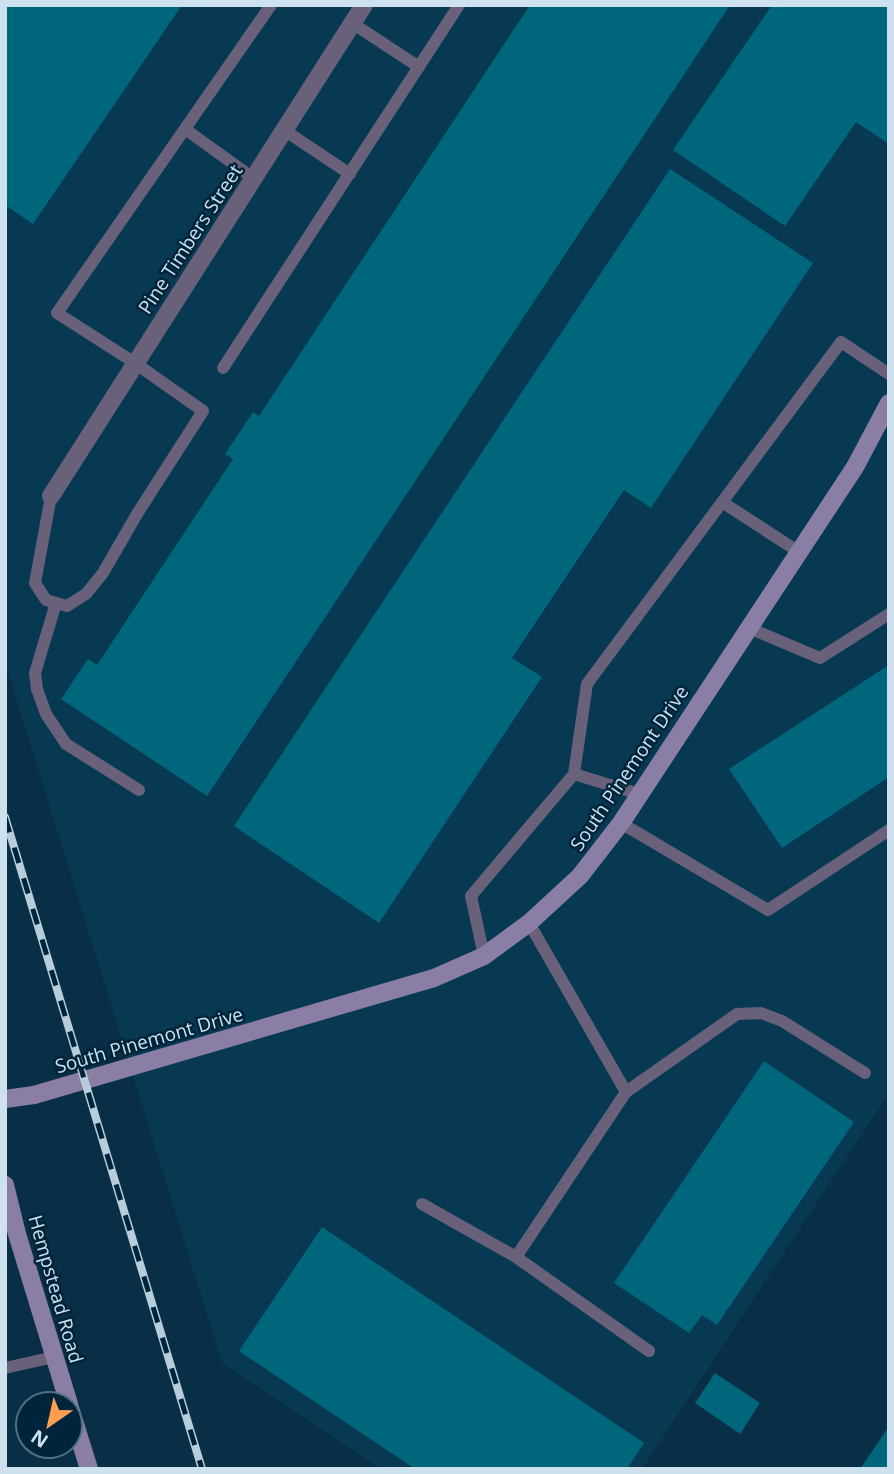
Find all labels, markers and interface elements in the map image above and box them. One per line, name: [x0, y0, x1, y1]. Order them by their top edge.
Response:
street label: Pine Timbers Street: [132, 159, 248, 319]
street label: South Pinemont Drive: [564, 680, 694, 856]
street label: South Pinemont Drive: [52, 1001, 246, 1079]
street label: Hempstead Road: [22, 1212, 90, 1366]
north arrow: [14, 1390, 84, 1460]
text: N: [26, 1424, 53, 1454]

